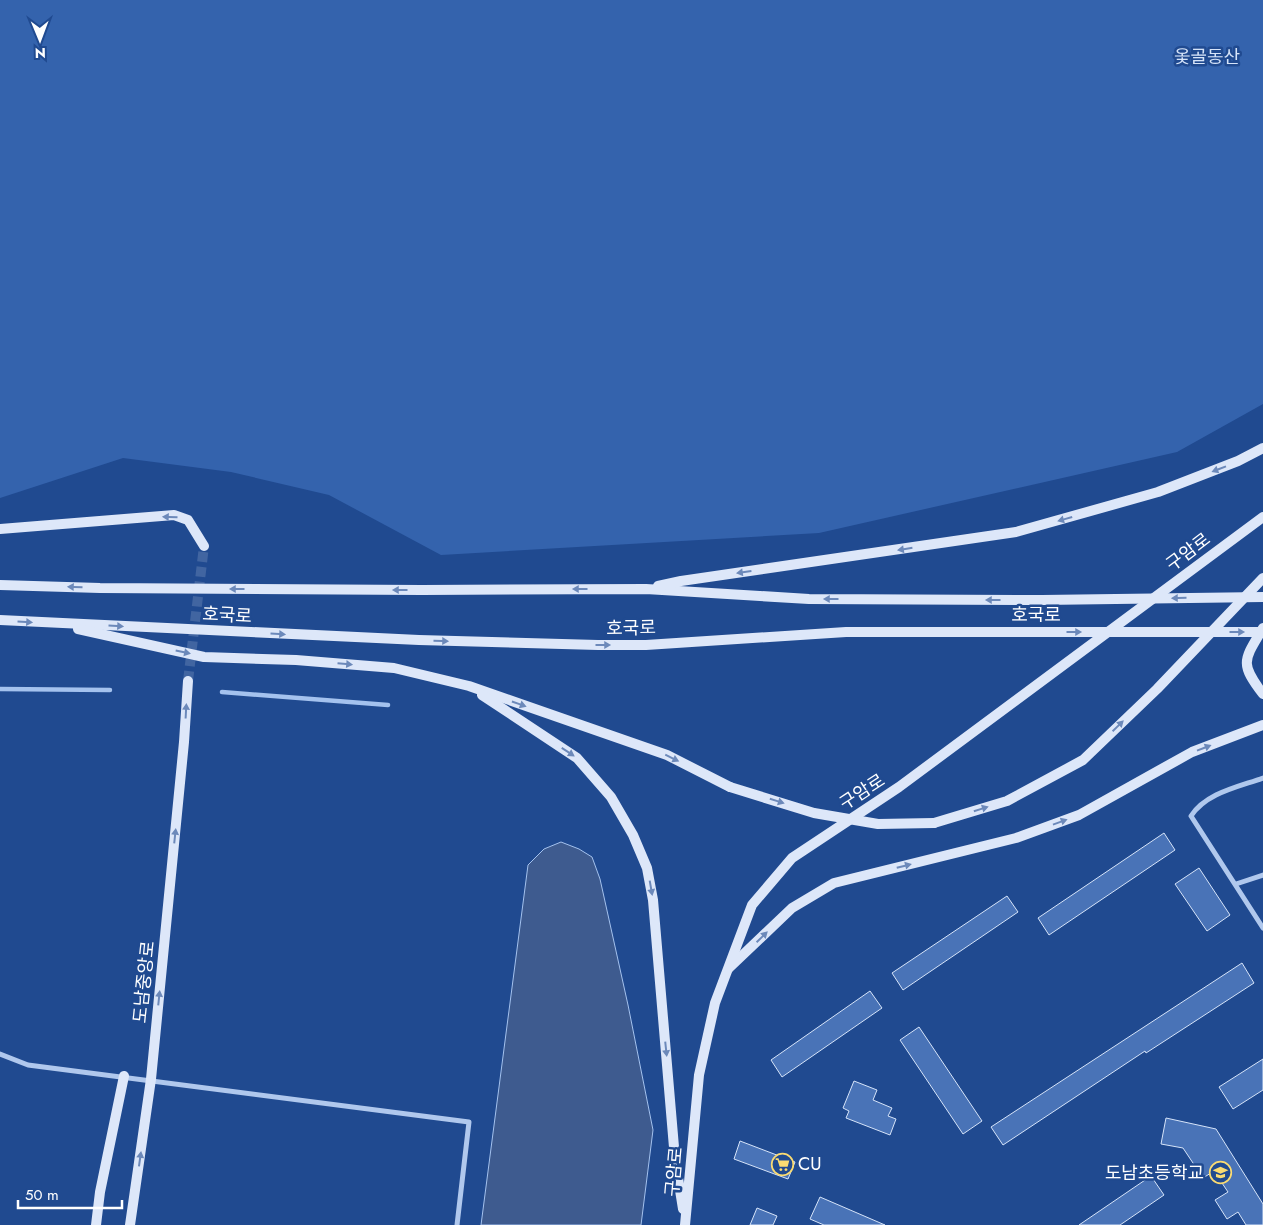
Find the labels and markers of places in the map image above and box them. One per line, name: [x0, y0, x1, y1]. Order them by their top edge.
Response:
place label: CU: [798, 1151, 822, 1177]
supermarket icon: CU: [770, 1152, 794, 1176]
place label: 도남초등학교: [1105, 1160, 1204, 1186]
school or university icon: 도남초등학교: [1208, 1161, 1232, 1185]

